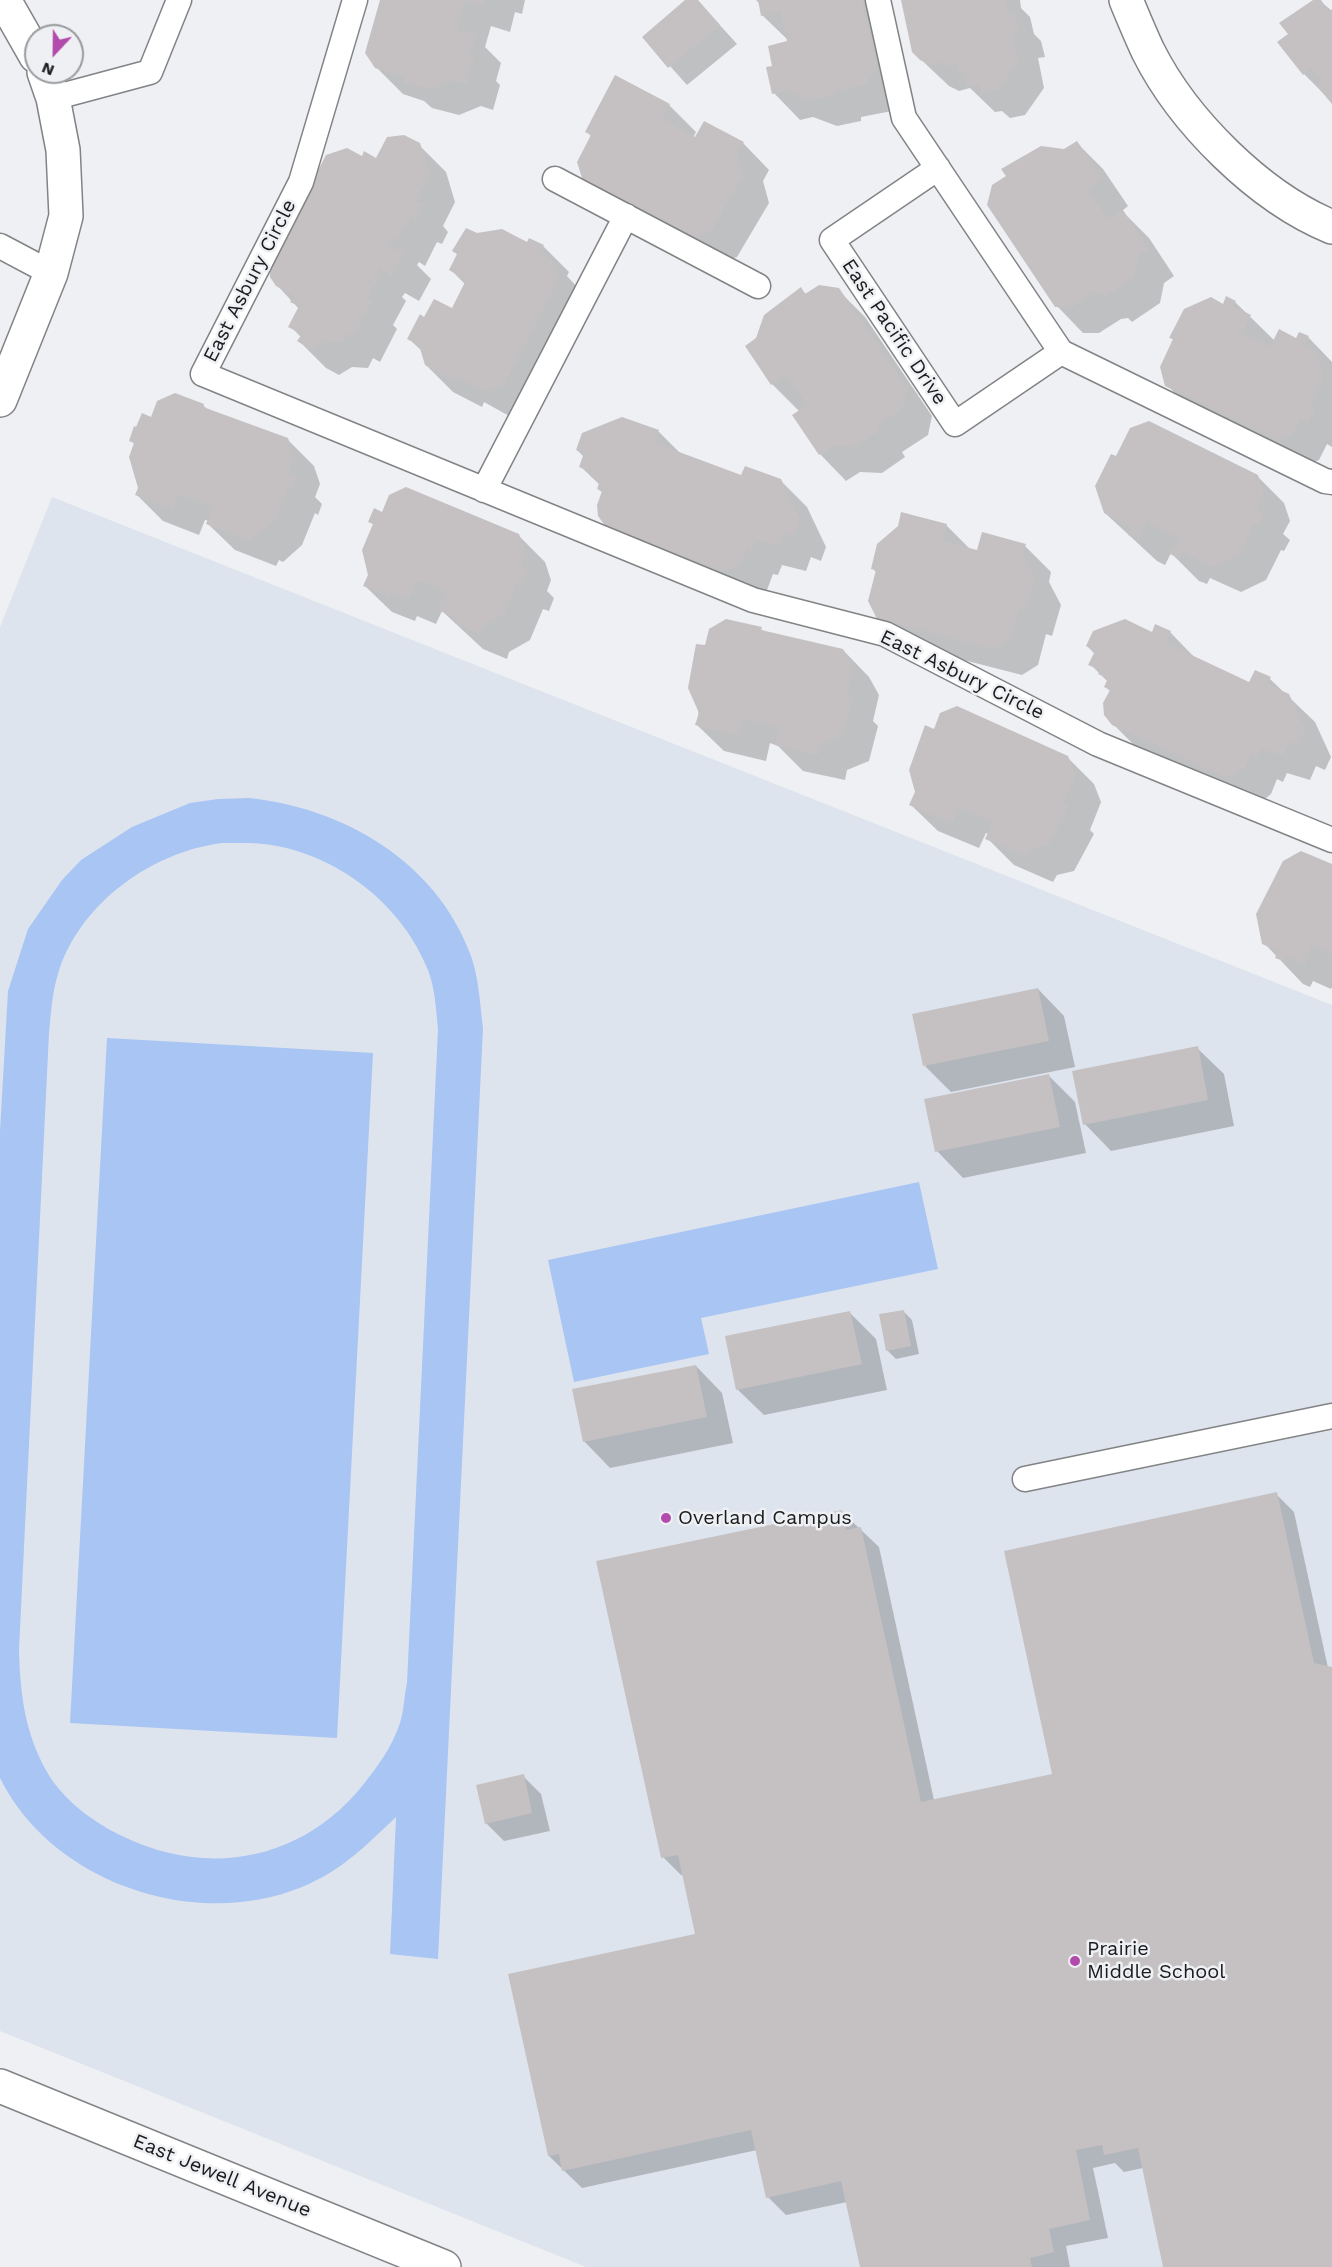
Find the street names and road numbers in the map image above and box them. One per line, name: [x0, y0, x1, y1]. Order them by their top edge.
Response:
street label: East Asbury Circle: [199, 196, 301, 366]
street label: East Pacific Drive: [836, 254, 952, 410]
street label: East Asbury Circle: [876, 625, 1048, 725]
street label: East Jewell Avenue: [129, 2129, 315, 2223]

